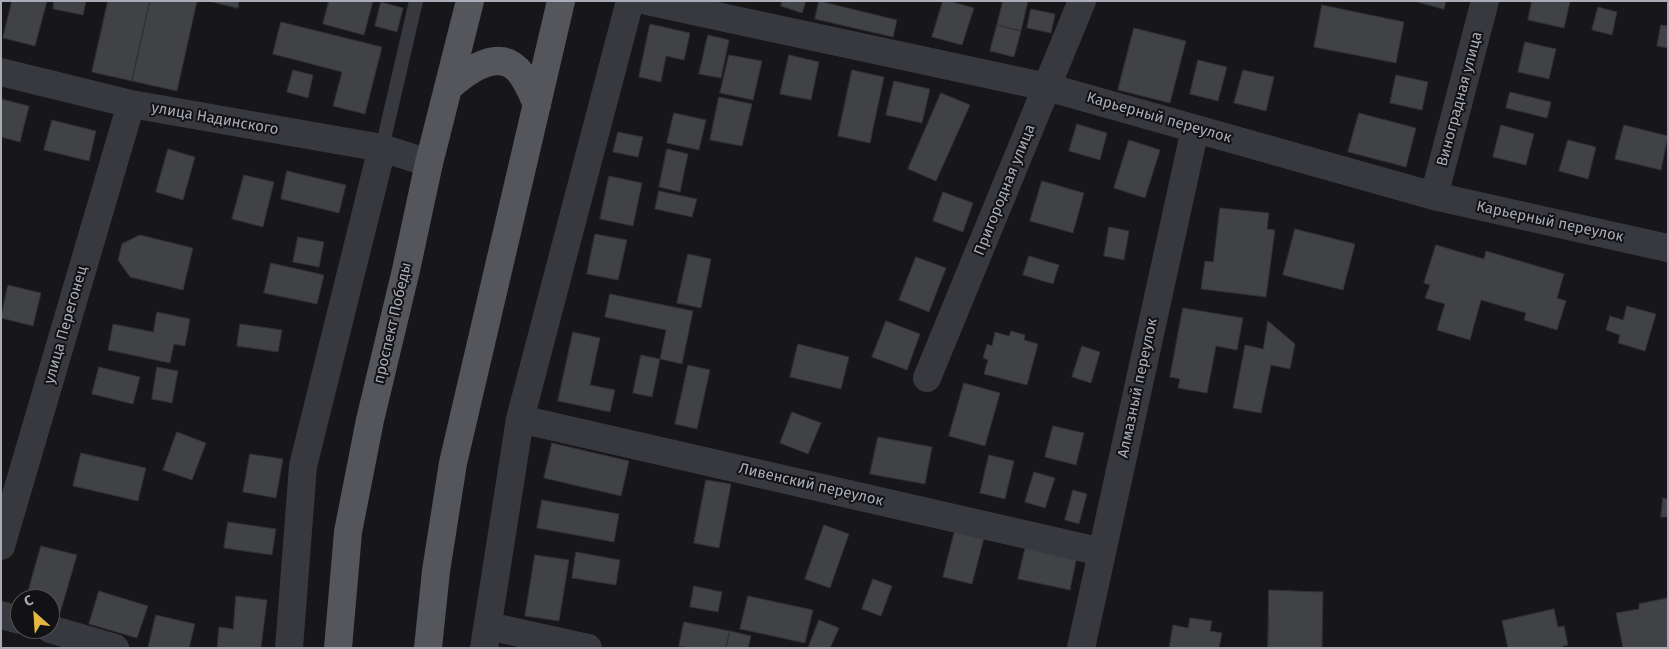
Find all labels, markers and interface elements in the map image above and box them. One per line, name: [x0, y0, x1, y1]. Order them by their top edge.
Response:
street label: Виноградная улица: [1433, 30, 1487, 168]
street label: Карьерный переулок: [1084, 89, 1234, 147]
street label: улица Надинского: [150, 99, 280, 139]
street label: Пригородная улица: [970, 122, 1040, 258]
street label: Карьерный переулок: [1475, 198, 1625, 246]
street label: проспект Победы: [370, 260, 416, 386]
street label: улица Перегонец: [41, 264, 91, 386]
street label: Алмазный переулок: [1114, 317, 1162, 459]
street label: Ливенский переулок: [737, 460, 885, 510]
north arrow: [10, 589, 60, 639]
text: С: [21, 592, 36, 610]

